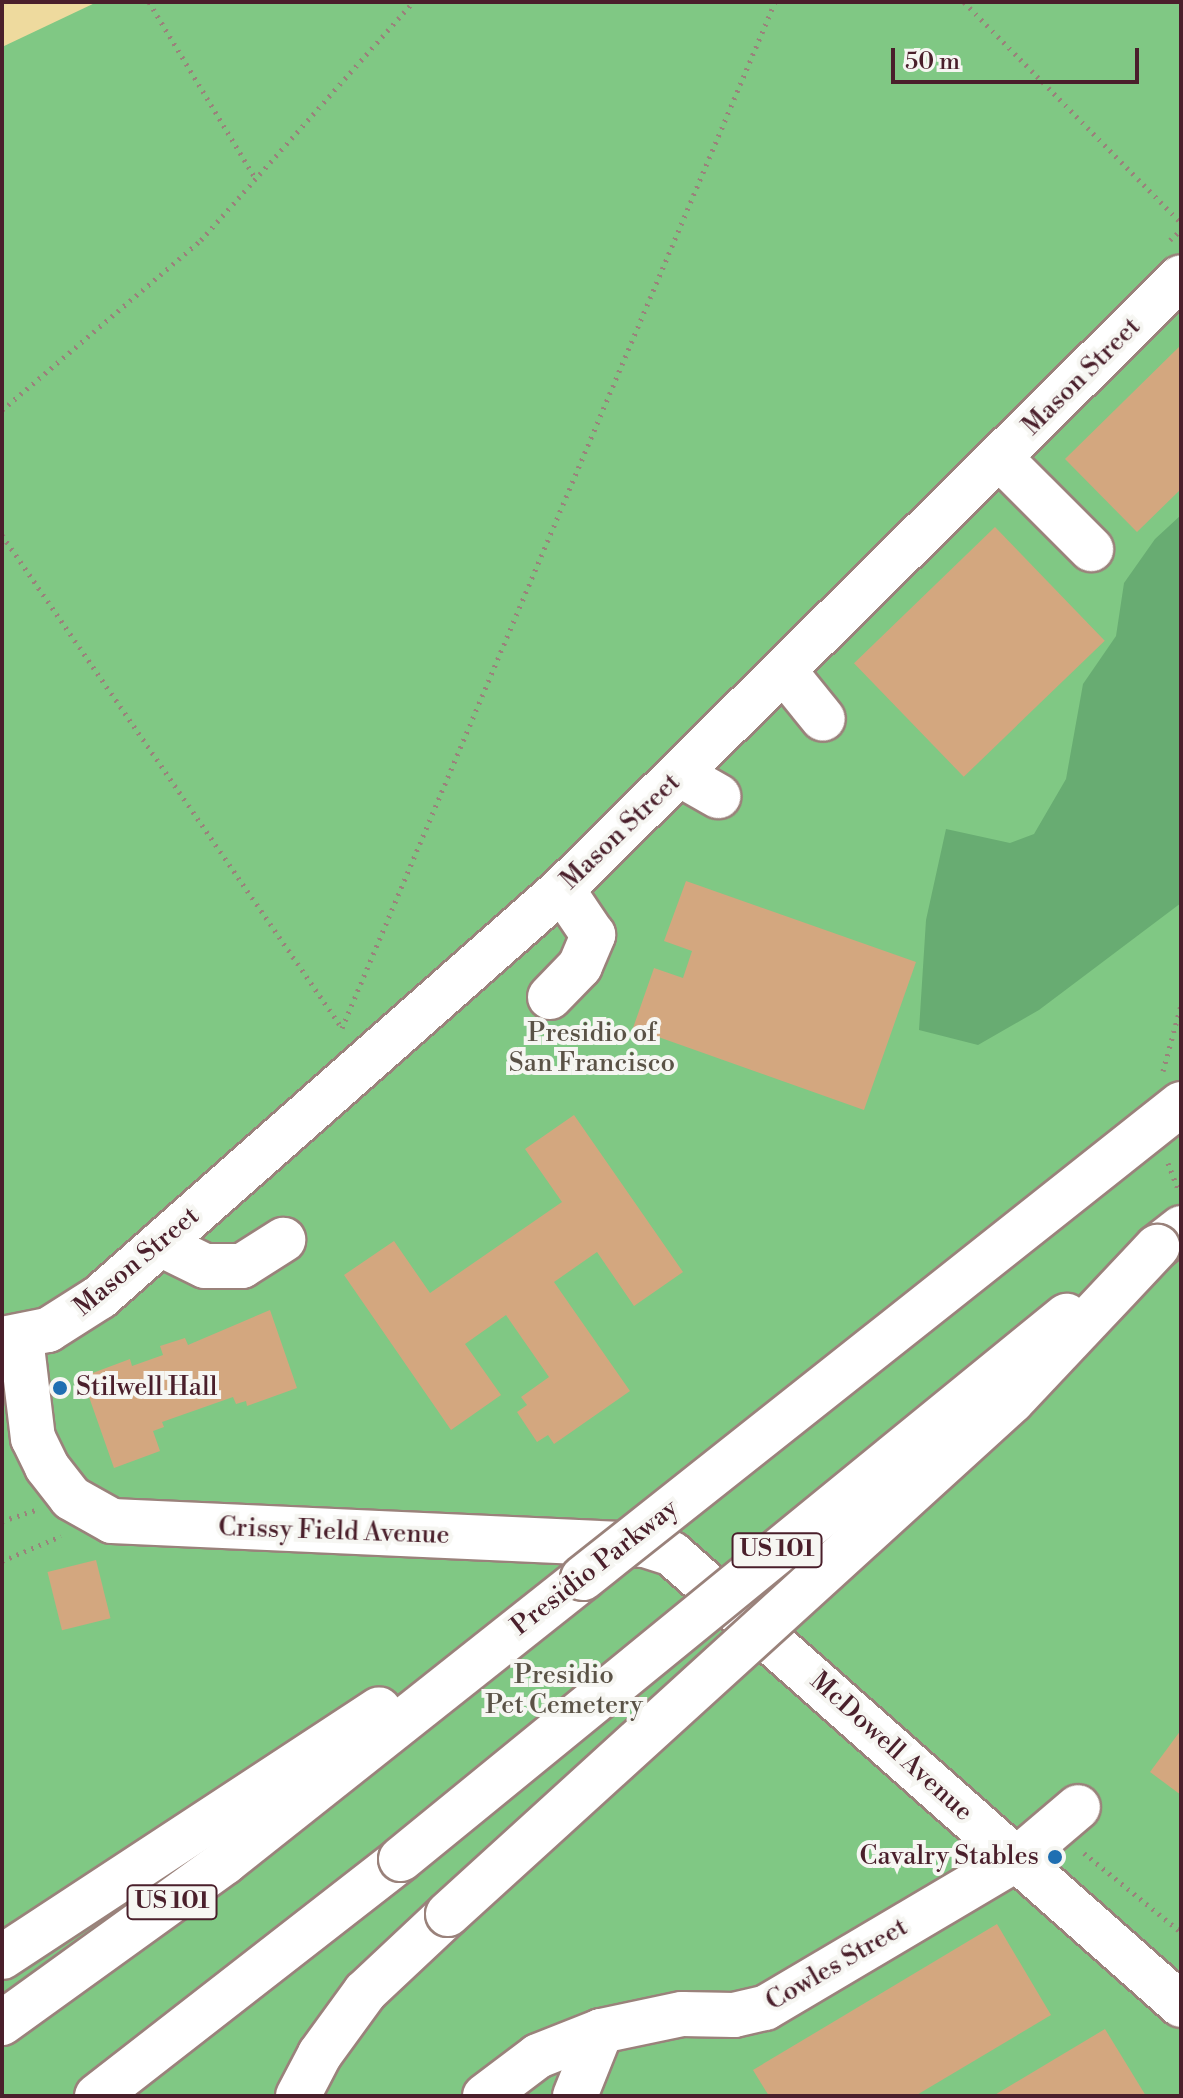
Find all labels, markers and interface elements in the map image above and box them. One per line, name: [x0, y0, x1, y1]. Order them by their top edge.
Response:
scale bar: [895, 32, 1143, 82]
text: 50 m: [905, 47, 960, 77]
street label: Mason Street: [1017, 312, 1147, 442]
street label: Mason Street: [555, 767, 687, 897]
park label: Presidio of San Francisco: [509, 1018, 675, 1080]
street label: Mason Street: [68, 1201, 206, 1323]
place label: Stilwell Hall: [76, 1372, 217, 1404]
marker: Stilwell Hall: [51, 1379, 69, 1397]
street label: Presidio Parkway: [505, 1493, 685, 1643]
street label: Crissy Field Avenue: [218, 1512, 450, 1552]
road number: US 101: [731, 1530, 823, 1570]
park label: Presidio Pet Cemetery: [485, 1660, 643, 1722]
street label: McDowell Avenue: [803, 1666, 979, 1828]
place label: Cavalry Stables: [860, 1841, 1039, 1873]
marker: Cavalry Stables: [1046, 1848, 1064, 1866]
road number: US 101: [126, 1882, 218, 1922]
street label: Cowles Street: [761, 1912, 913, 2018]

